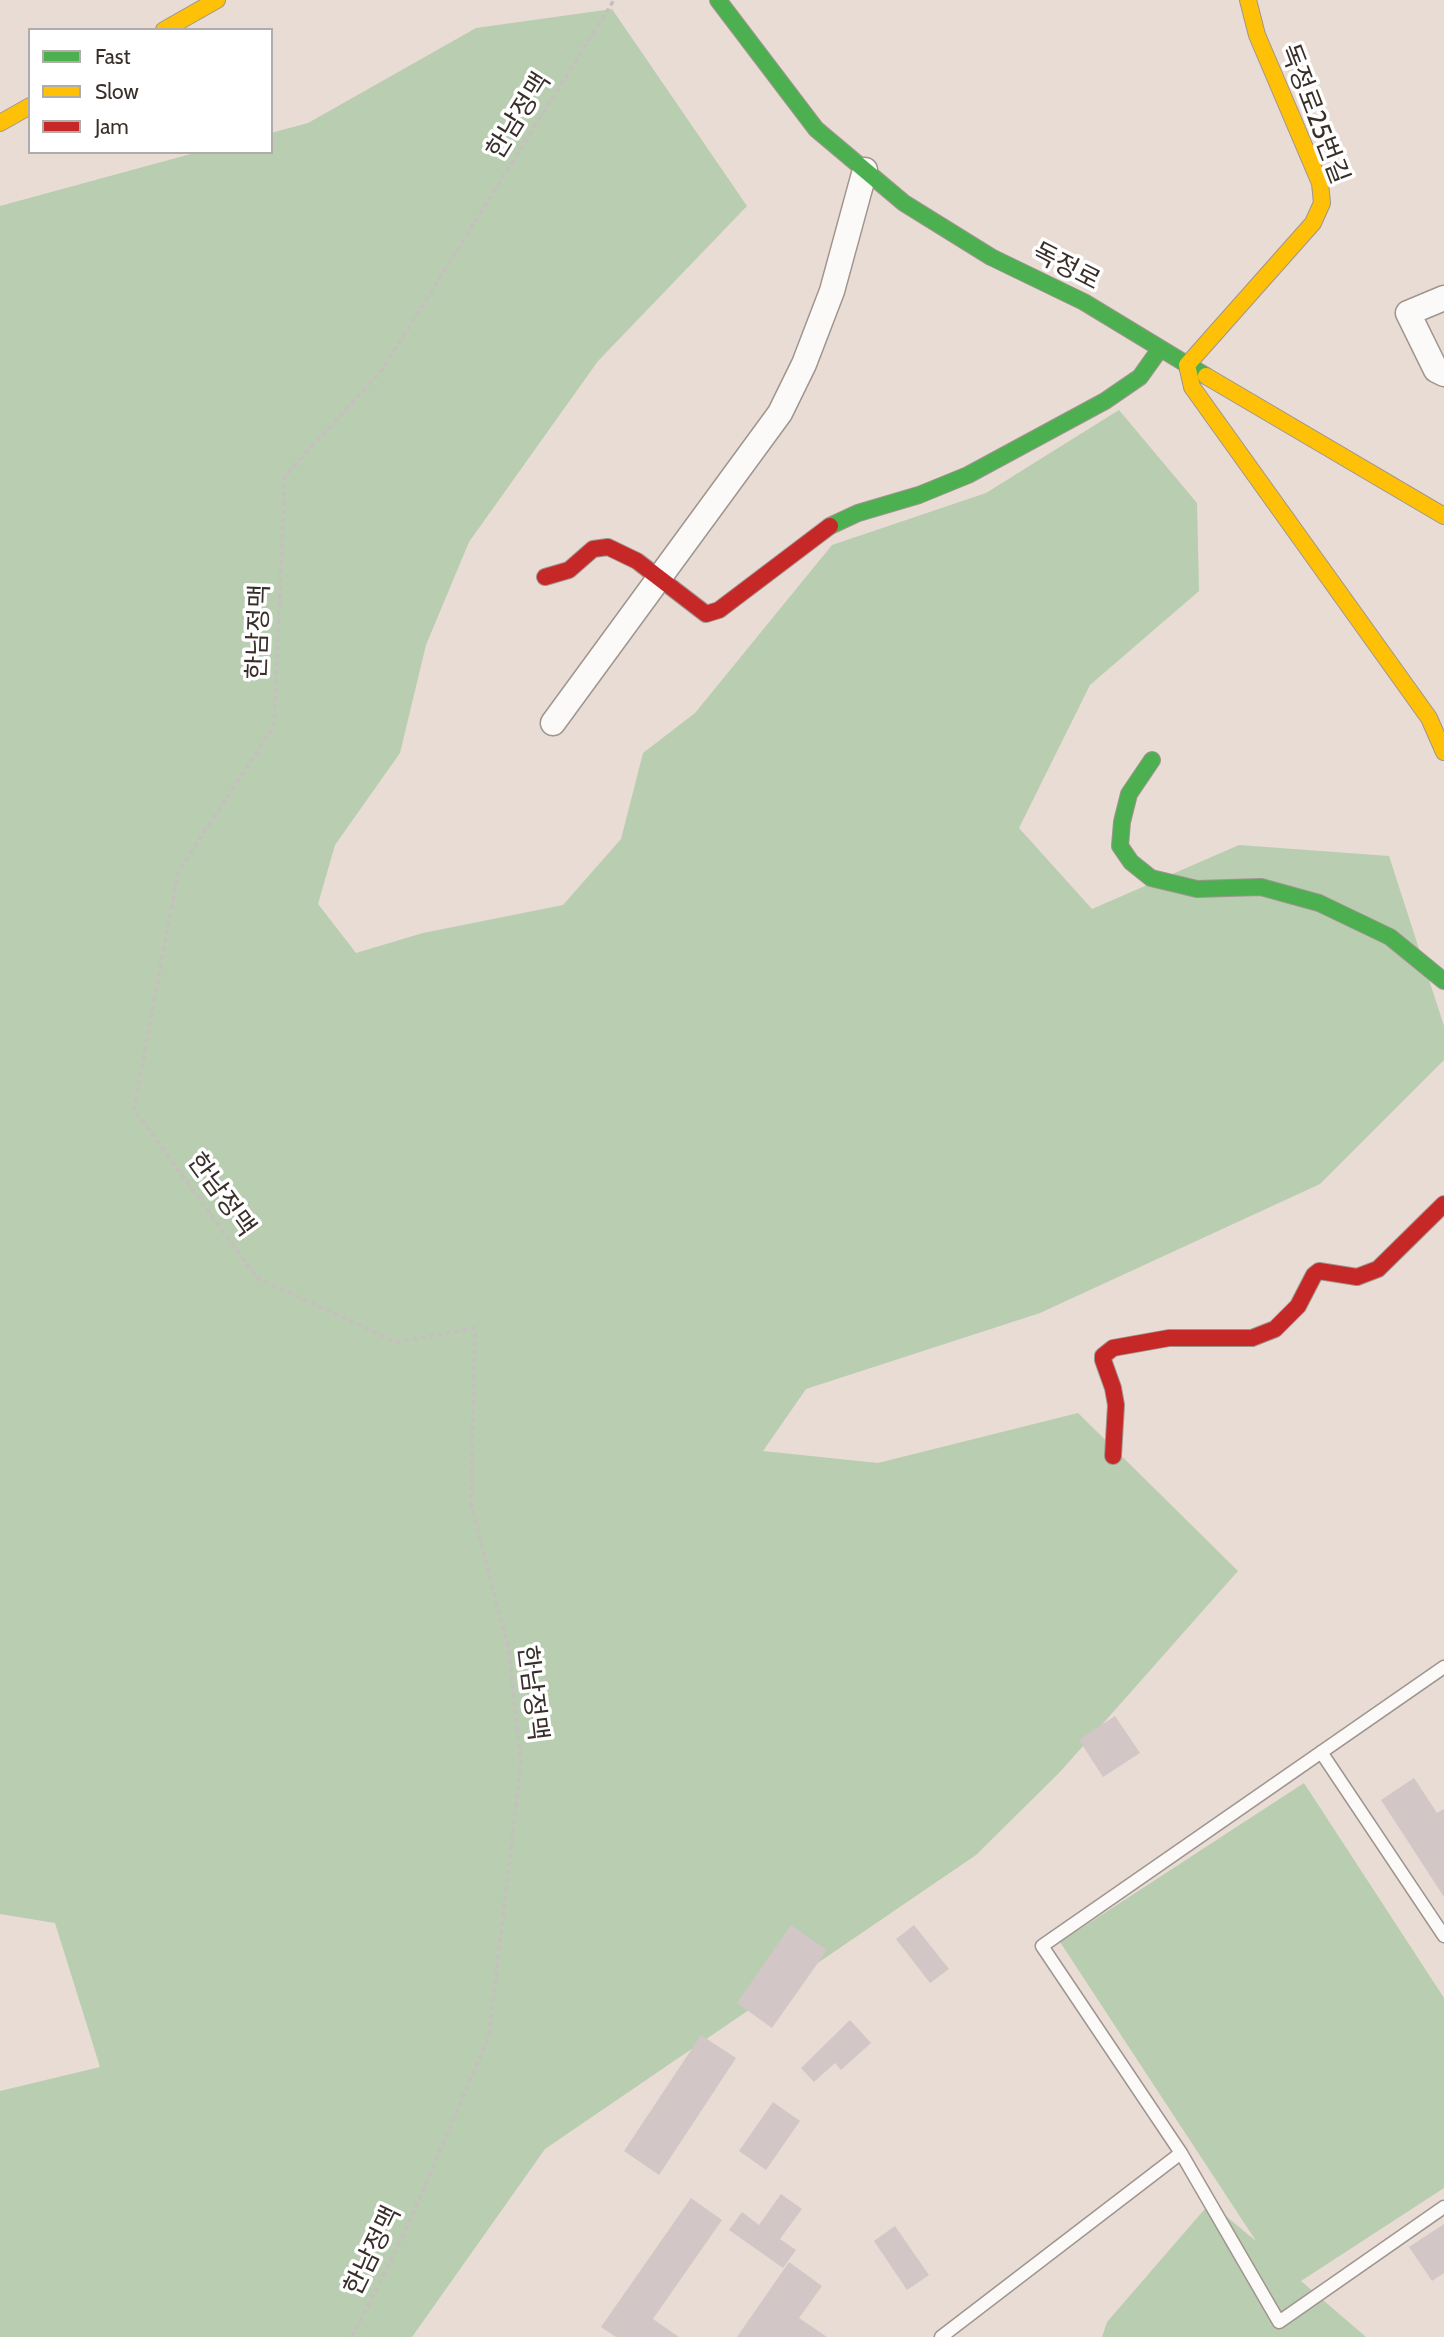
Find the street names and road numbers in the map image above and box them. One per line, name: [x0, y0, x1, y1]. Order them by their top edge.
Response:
street label: 독정로25번길: [1273, 40, 1355, 188]
street label: 한남정맥: [480, 67, 558, 165]
street label: 독정로: [1027, 237, 1105, 297]
street label: 한남정맥: [242, 584, 276, 680]
street label: 한남정맥: [180, 1147, 262, 1243]
street label: 한남정맥: [511, 1644, 553, 1742]
street label: 한남정맥: [338, 2201, 408, 2301]

